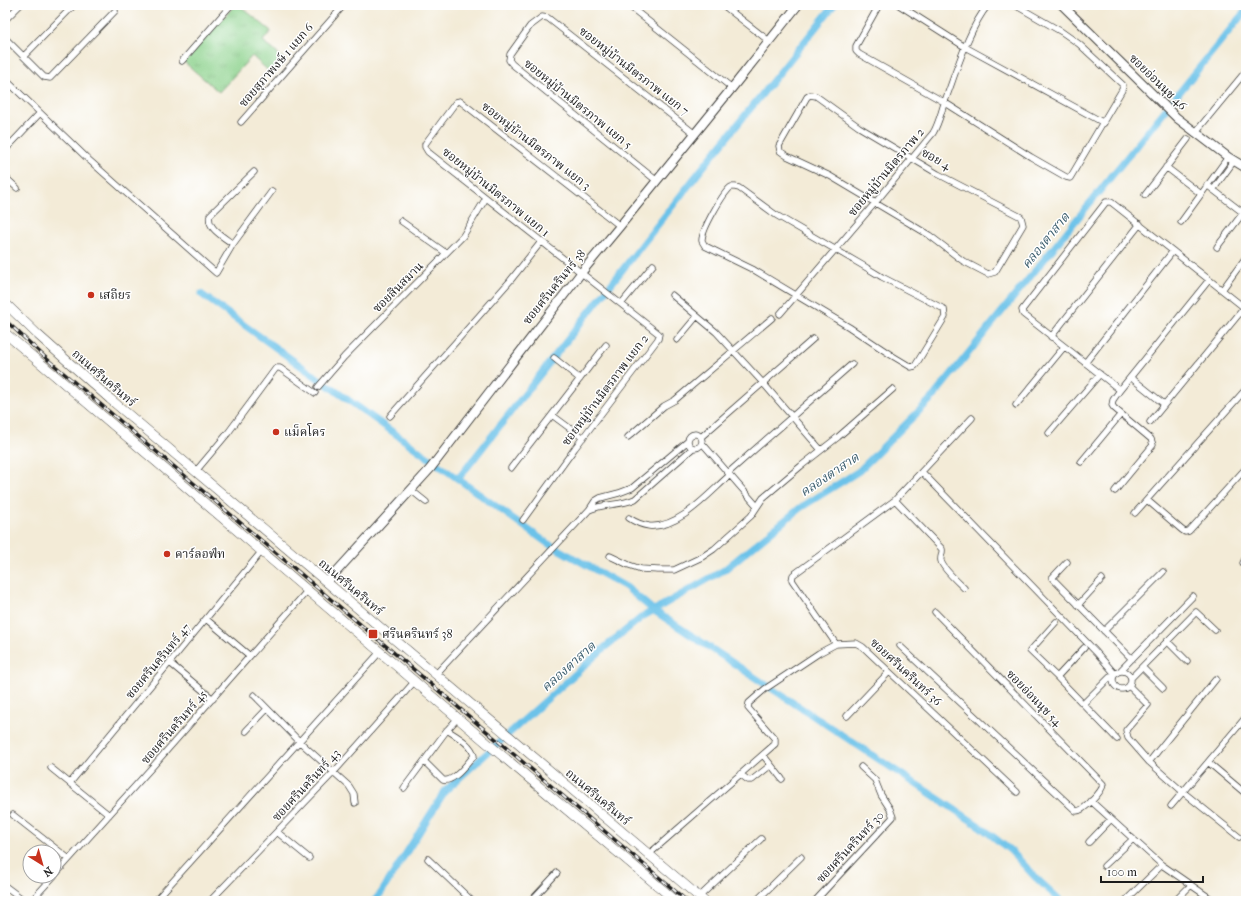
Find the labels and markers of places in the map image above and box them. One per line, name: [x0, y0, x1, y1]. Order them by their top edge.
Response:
place label: เสถียร: [99, 288, 131, 302]
marker: เสถียร: [86, 290, 96, 300]
place label: แม็คโคร: [284, 423, 325, 439]
marker: แม็คโคร: [271, 427, 281, 437]
place label: คาร์ลอฟ์ท: [175, 547, 225, 561]
marker: คาร์ลอฟ์ท: [162, 549, 172, 559]
place label: ศรีนครินทร์ 38: [382, 627, 452, 641]
marker: ศรีนครินทร์ 38: [367, 628, 379, 640]

